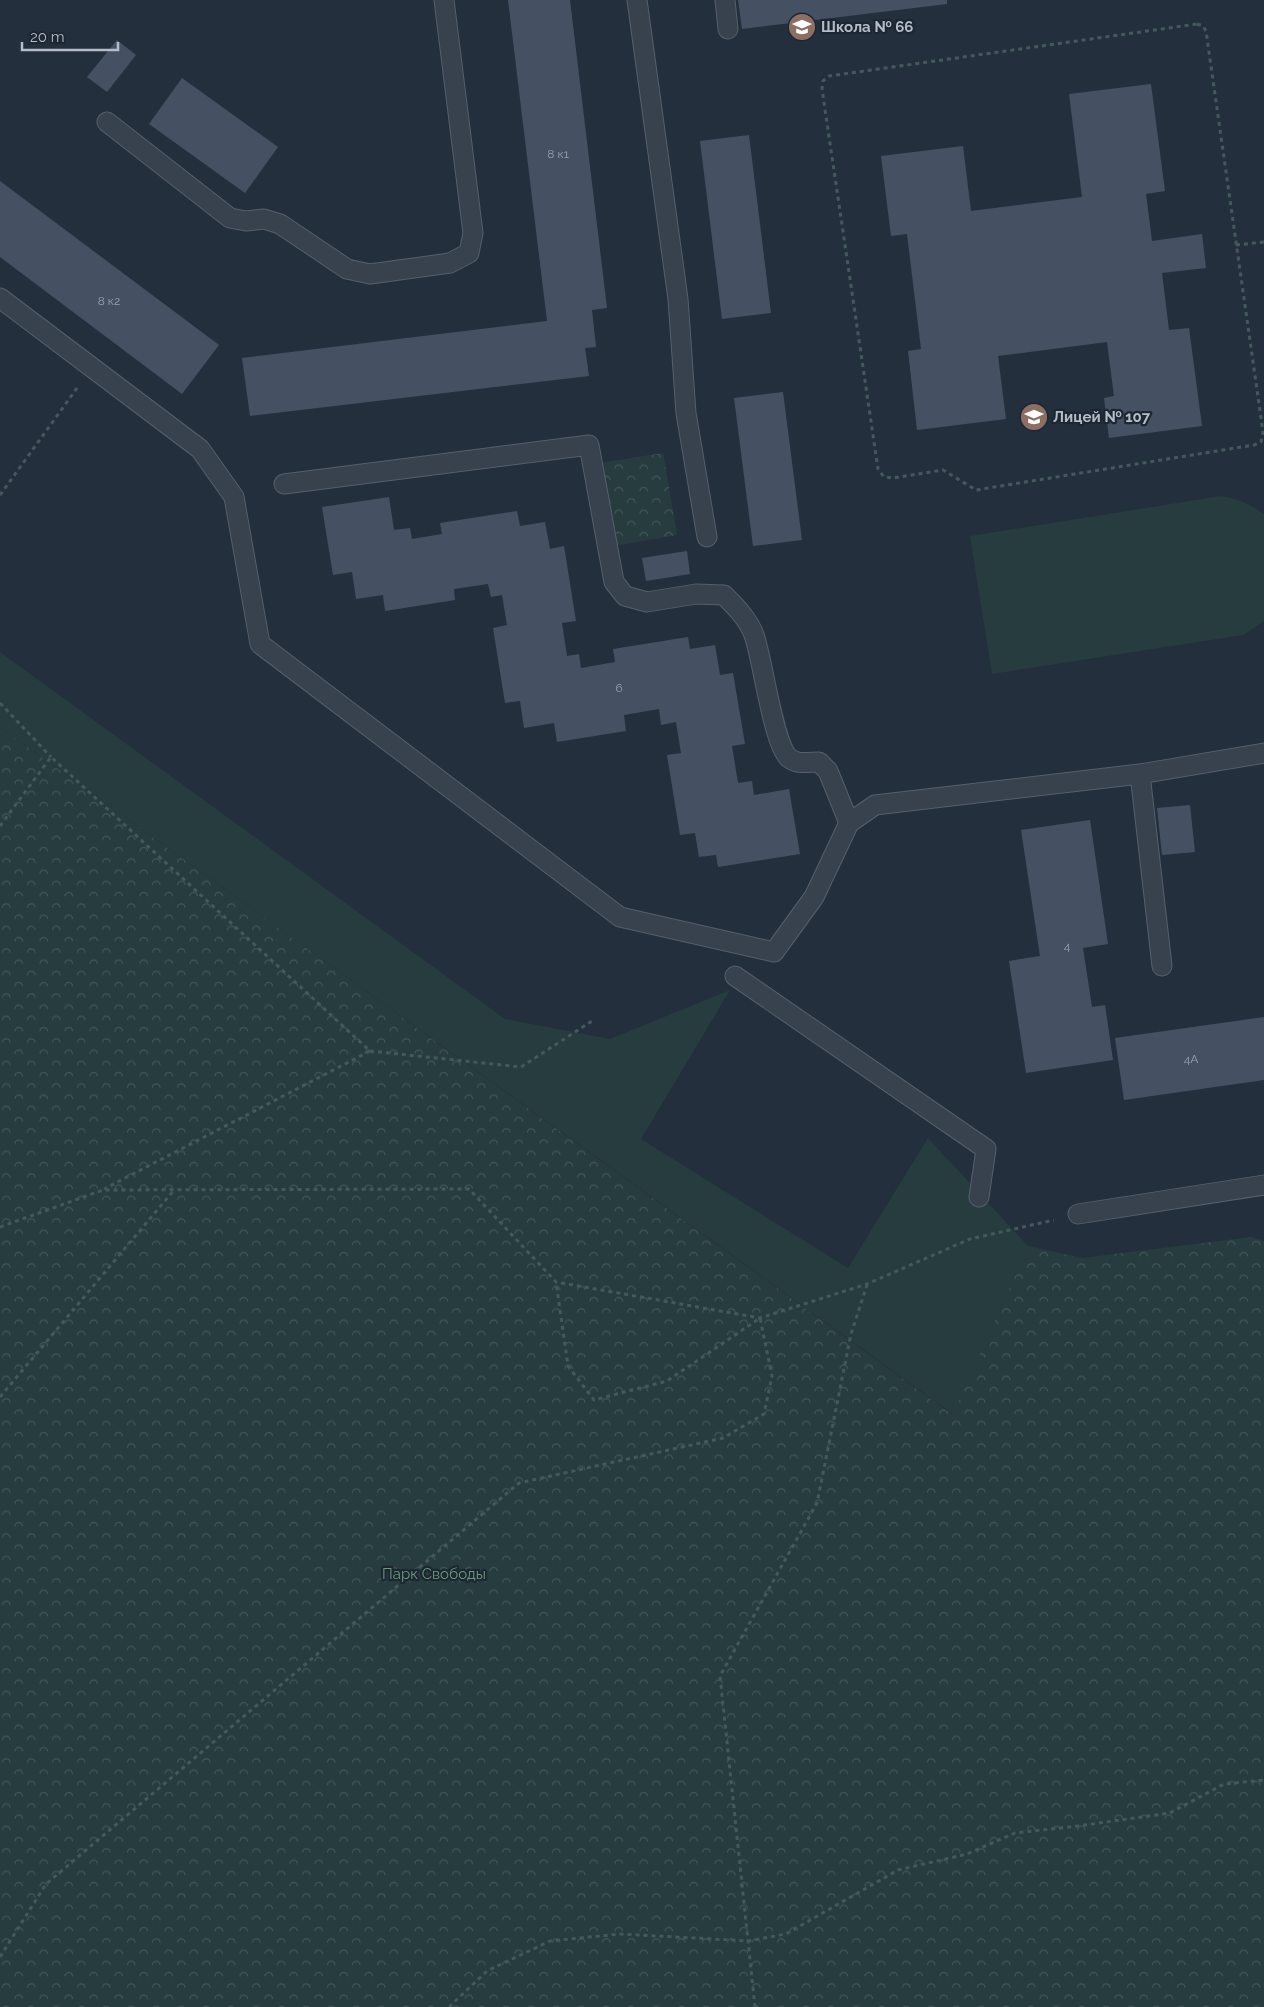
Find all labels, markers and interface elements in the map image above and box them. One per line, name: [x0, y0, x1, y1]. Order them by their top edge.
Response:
school or university icon: Школа № 66: [787, 12, 817, 42]
place label: Школа № 66: [821, 18, 913, 36]
scale bar: [22, 20, 119, 52]
text: 20 m: [30, 28, 65, 46]
house number: 8 к1: [547, 147, 569, 161]
house number: 8 к2: [98, 294, 120, 308]
school or university icon: Лицей № 107: [1019, 402, 1049, 432]
place label: Лицей № 107: [1053, 408, 1151, 426]
house number: 6: [615, 681, 623, 695]
house number: 4: [1064, 939, 1071, 953]
house number: 4А: [1184, 1052, 1198, 1066]
park label: Парк Свободы: [382, 1565, 486, 1583]

